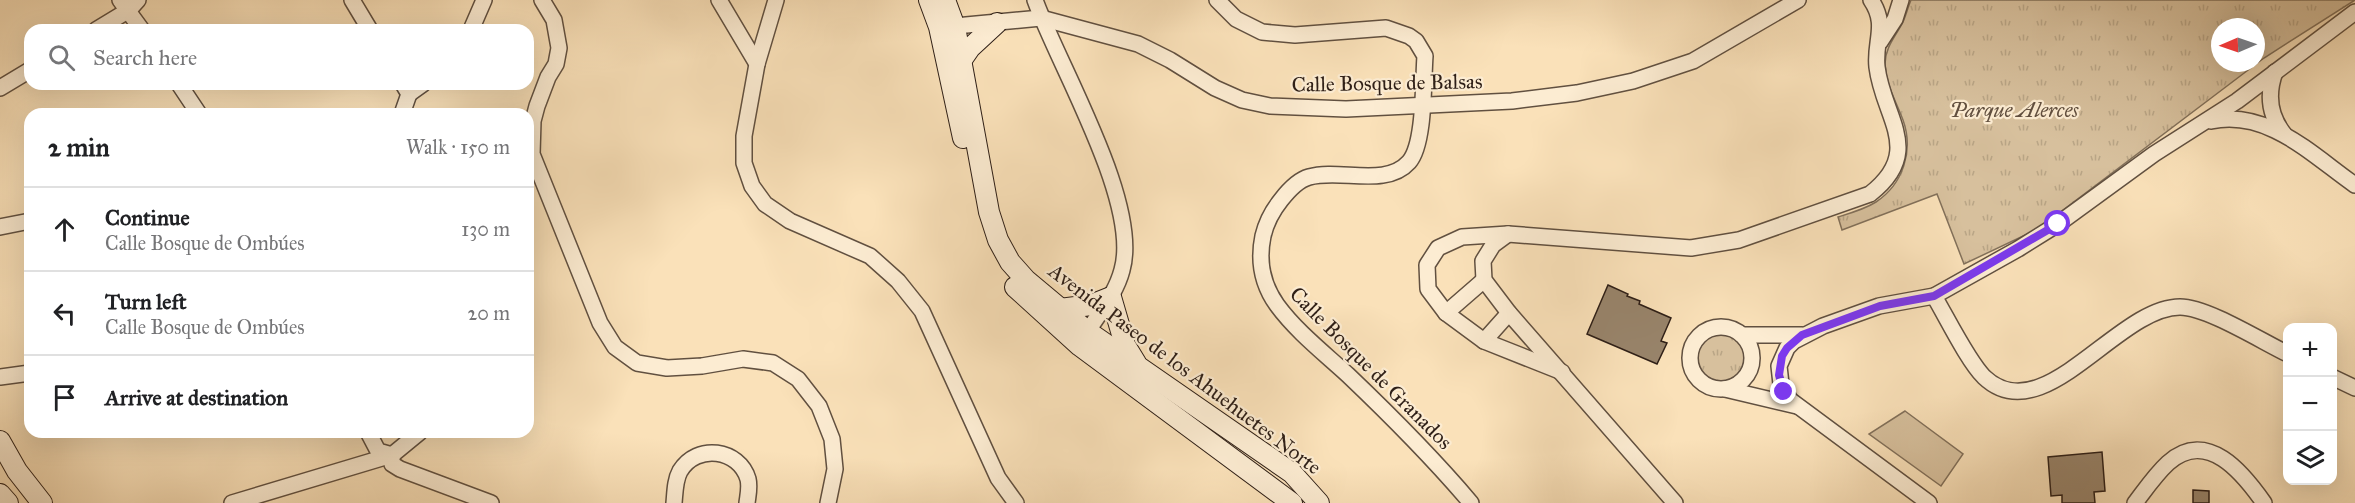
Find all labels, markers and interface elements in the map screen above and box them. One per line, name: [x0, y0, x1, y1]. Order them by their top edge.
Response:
north arrow: [2211, 18, 2265, 72]
search box: [24, 24, 534, 90]
icon: search: [45, 41, 78, 74]
text: Search here: [93, 44, 197, 71]
street label: Calle Bosque de Balsas: [1291, 68, 1483, 98]
park label: Parque Alerces: [1950, 97, 2079, 123]
text: 2 min: [48, 131, 109, 163]
text: Walk · 150 m: [406, 135, 510, 159]
text: Continue: [105, 204, 190, 231]
route start: [2044, 210, 2070, 236]
icon: ahead: [48, 213, 81, 246]
text: 130 m: [461, 217, 510, 241]
text: Calle Bosque de Ombúes: [105, 231, 305, 255]
street label: Avenida Paseo de los Ahuehuetes Norte: [1043, 257, 1327, 480]
street label: Calle Bosque de Granados: [1284, 281, 1458, 455]
text: Turn left: [105, 288, 187, 315]
icon: left: [48, 297, 81, 330]
text: 20 m: [467, 301, 510, 325]
text: Calle Bosque de Ombúes: [105, 315, 305, 339]
map controls: [2283, 323, 2337, 485]
button: +: [2283, 323, 2337, 377]
button: −: [2283, 377, 2337, 431]
route end: [1770, 378, 1796, 404]
icon: arrive: [48, 381, 81, 414]
text: Arrive at destination: [105, 384, 288, 411]
button: layers: [2283, 431, 2337, 485]

